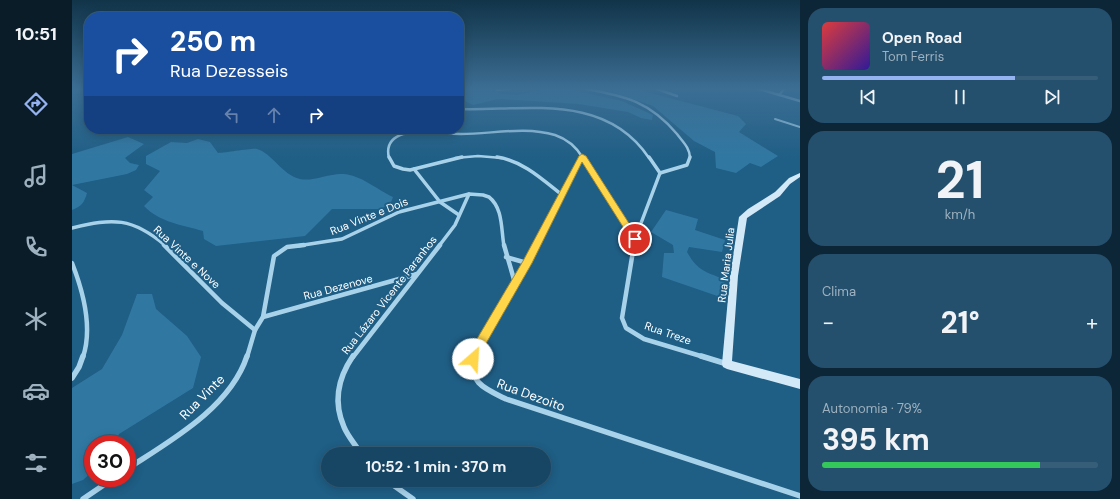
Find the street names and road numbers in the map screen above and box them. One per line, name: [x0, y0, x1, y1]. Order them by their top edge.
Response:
street label: Rua Vinte e Dois: [328, 194, 410, 238]
street label: Rua Vinte e Nove: [151, 222, 223, 292]
street label: Rua Maria Julia: [714, 227, 738, 303]
street label: Rua Lázaro Vicente Paranhos: [338, 233, 440, 357]
street label: Rua Dezenove: [302, 271, 374, 303]
street label: Rua Treze: [643, 318, 693, 348]
street label: Rua Vinte: [176, 371, 228, 423]
street label: Rua Dezoito: [495, 375, 568, 415]

